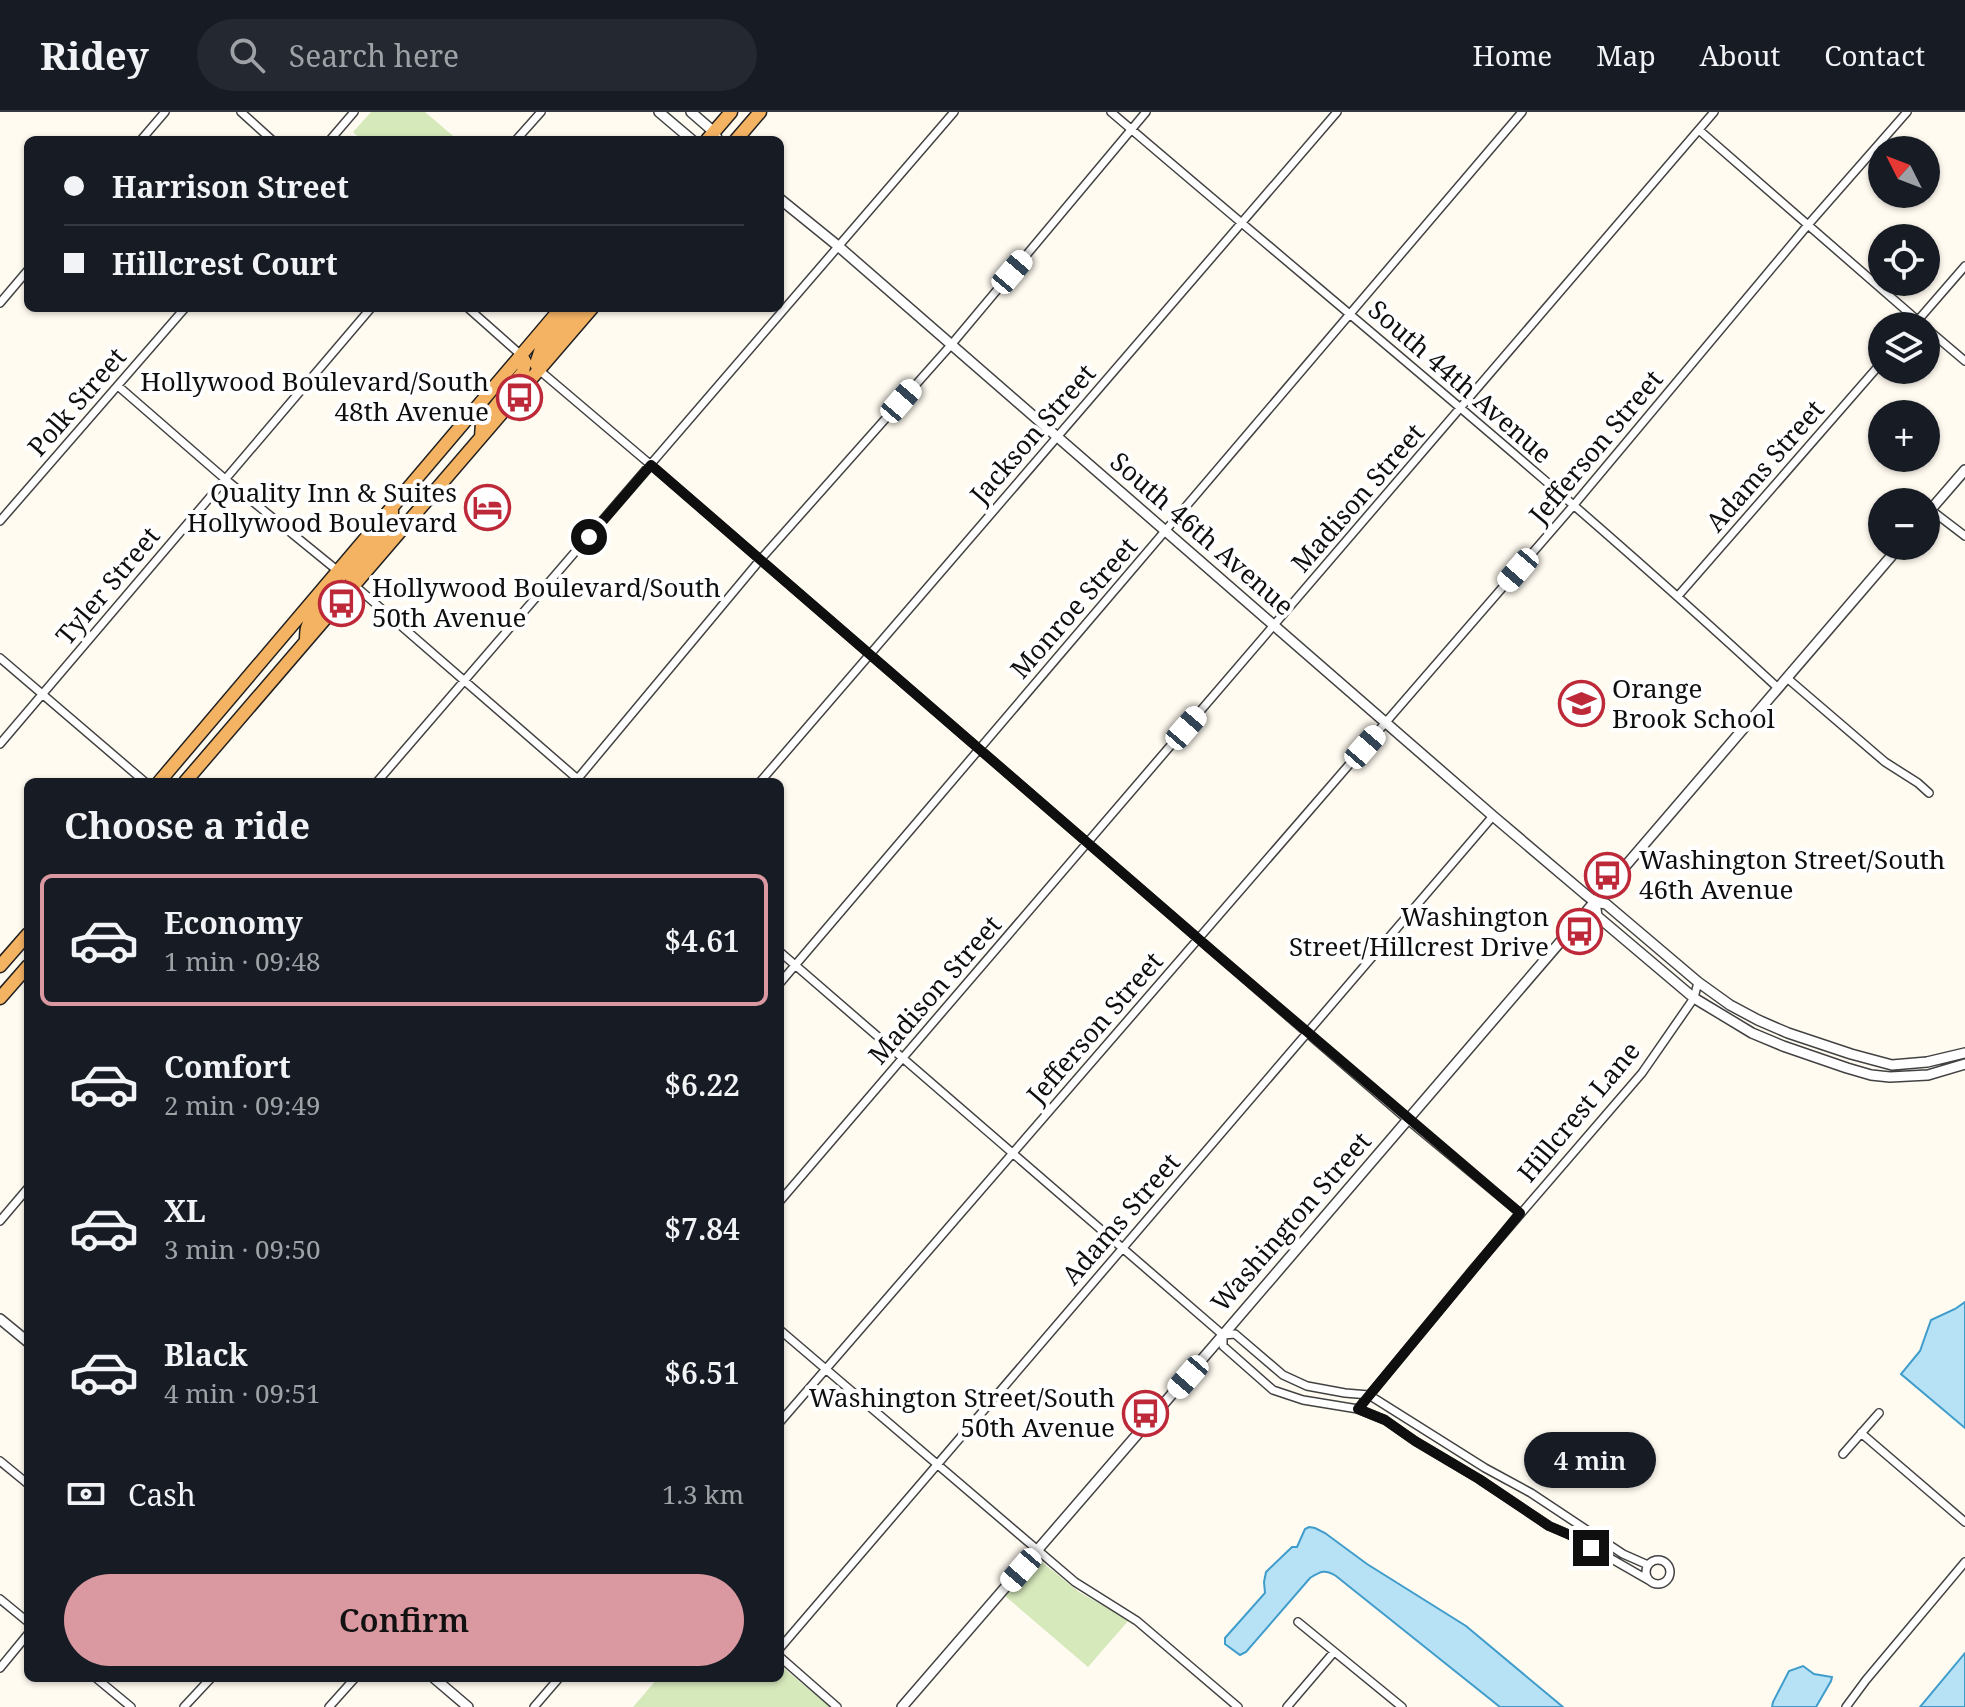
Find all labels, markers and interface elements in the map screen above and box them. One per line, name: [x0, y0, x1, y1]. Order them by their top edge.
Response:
search box: [197, 19, 757, 91]
text: Ridey: [40, 29, 149, 81]
icon: search: [225, 33, 269, 77]
text: Search here: [289, 35, 459, 76]
text: Home: [1473, 36, 1552, 74]
text: Map: [1596, 36, 1656, 74]
text: About: [1700, 36, 1780, 74]
text: Contact: [1824, 36, 1925, 74]
north arrow: [1868, 136, 1940, 208]
map controls: [1868, 136, 1940, 560]
text: Harrison Street: [112, 166, 349, 207]
button: locate: [1868, 224, 1940, 296]
text: Hillcrest Court: [112, 243, 338, 284]
car: [987, 246, 1037, 298]
street label: South 44th Avenue: [1361, 291, 1560, 471]
button: layers: [1868, 312, 1940, 384]
street label: Polk Street: [19, 339, 134, 463]
street label: Jackson Street: [961, 356, 1103, 512]
street label: Jefferson Street: [1520, 362, 1670, 532]
place label: Hollywood Boulevard/South 48th Avenue: [140, 363, 489, 429]
bus stop icon: Hollywood Boulevard/South 48th Avenue: [496, 373, 544, 421]
car: [876, 375, 926, 427]
street label: Adams Street: [1697, 392, 1832, 539]
button: +: [1868, 400, 1940, 472]
street label: Madison Street: [1283, 415, 1432, 579]
street label: South 46th Avenue: [1103, 443, 1302, 623]
place label: Quality Inn & Suites Hollywood Boulevard: [187, 474, 457, 540]
hotel icon: Quality Inn & Suites Hollywood Boulevard: [464, 484, 512, 532]
button: −: [1868, 488, 1940, 560]
street label: Tyler Street: [47, 519, 167, 652]
route start: [571, 519, 607, 555]
street label: Monroe Street: [1002, 529, 1145, 686]
car: [1493, 544, 1543, 596]
place label: Hollywood Boulevard/South 50th Avenue: [372, 569, 721, 635]
bus stop icon: Hollywood Boulevard/South 50th Avenue: [317, 579, 365, 627]
place label: Orange Brook School: [1612, 670, 1775, 736]
school or university icon: Orange Brook School: [1557, 680, 1605, 728]
car: [1161, 702, 1211, 754]
car: [1340, 721, 1390, 773]
text: Choose a ride: [64, 801, 310, 850]
place label: Washington Street/South 46th Avenue: [1639, 841, 1945, 907]
bus stop icon: Washington Street/South 46th Avenue: [1584, 851, 1632, 899]
place label: Washington Street/Hillcrest Drive: [1289, 898, 1549, 964]
text: Economy: [164, 902, 303, 943]
icon: car: [68, 904, 140, 976]
street label: Madison Street: [860, 907, 1009, 1071]
bus stop icon: Washington Street/Hillcrest Drive: [1556, 908, 1604, 956]
text: $4.61: [664, 920, 740, 961]
text: 1 min · 09:48: [164, 943, 321, 979]
street label: Jefferson Street: [1018, 944, 1170, 1112]
street label: Hillcrest Lane: [1509, 1033, 1648, 1189]
text: Comfort: [164, 1046, 291, 1087]
icon: car: [68, 1048, 140, 1120]
text: $6.22: [664, 1064, 740, 1105]
text: 2 min · 09:49: [164, 1087, 321, 1123]
street label: Washington Street: [1202, 1124, 1378, 1319]
street label: Adams Street: [1053, 1145, 1188, 1292]
text: XL: [164, 1190, 206, 1231]
icon: car: [68, 1192, 140, 1264]
text: $7.84: [664, 1208, 740, 1249]
text: 3 min · 09:50: [164, 1231, 321, 1267]
text: Black: [164, 1334, 248, 1375]
icon: car: [68, 1336, 140, 1408]
car: [1163, 1351, 1213, 1403]
text: $6.51: [664, 1352, 740, 1393]
text: 4 min · 09:51: [164, 1375, 321, 1411]
place label: Washington Street/South 50th Avenue: [809, 1379, 1115, 1445]
bus stop icon: Washington Street/South 50th Avenue: [1122, 1389, 1170, 1437]
callout: 4 min: [1525, 1432, 1657, 1488]
text: 4 min: [1554, 1442, 1626, 1478]
icon: cash: [64, 1472, 108, 1516]
text: Cash: [128, 1474, 196, 1515]
text: 1.3 km: [662, 1476, 744, 1512]
route end: [1573, 1530, 1609, 1566]
car: [996, 1544, 1046, 1596]
button: Confirm: [64, 1574, 744, 1666]

